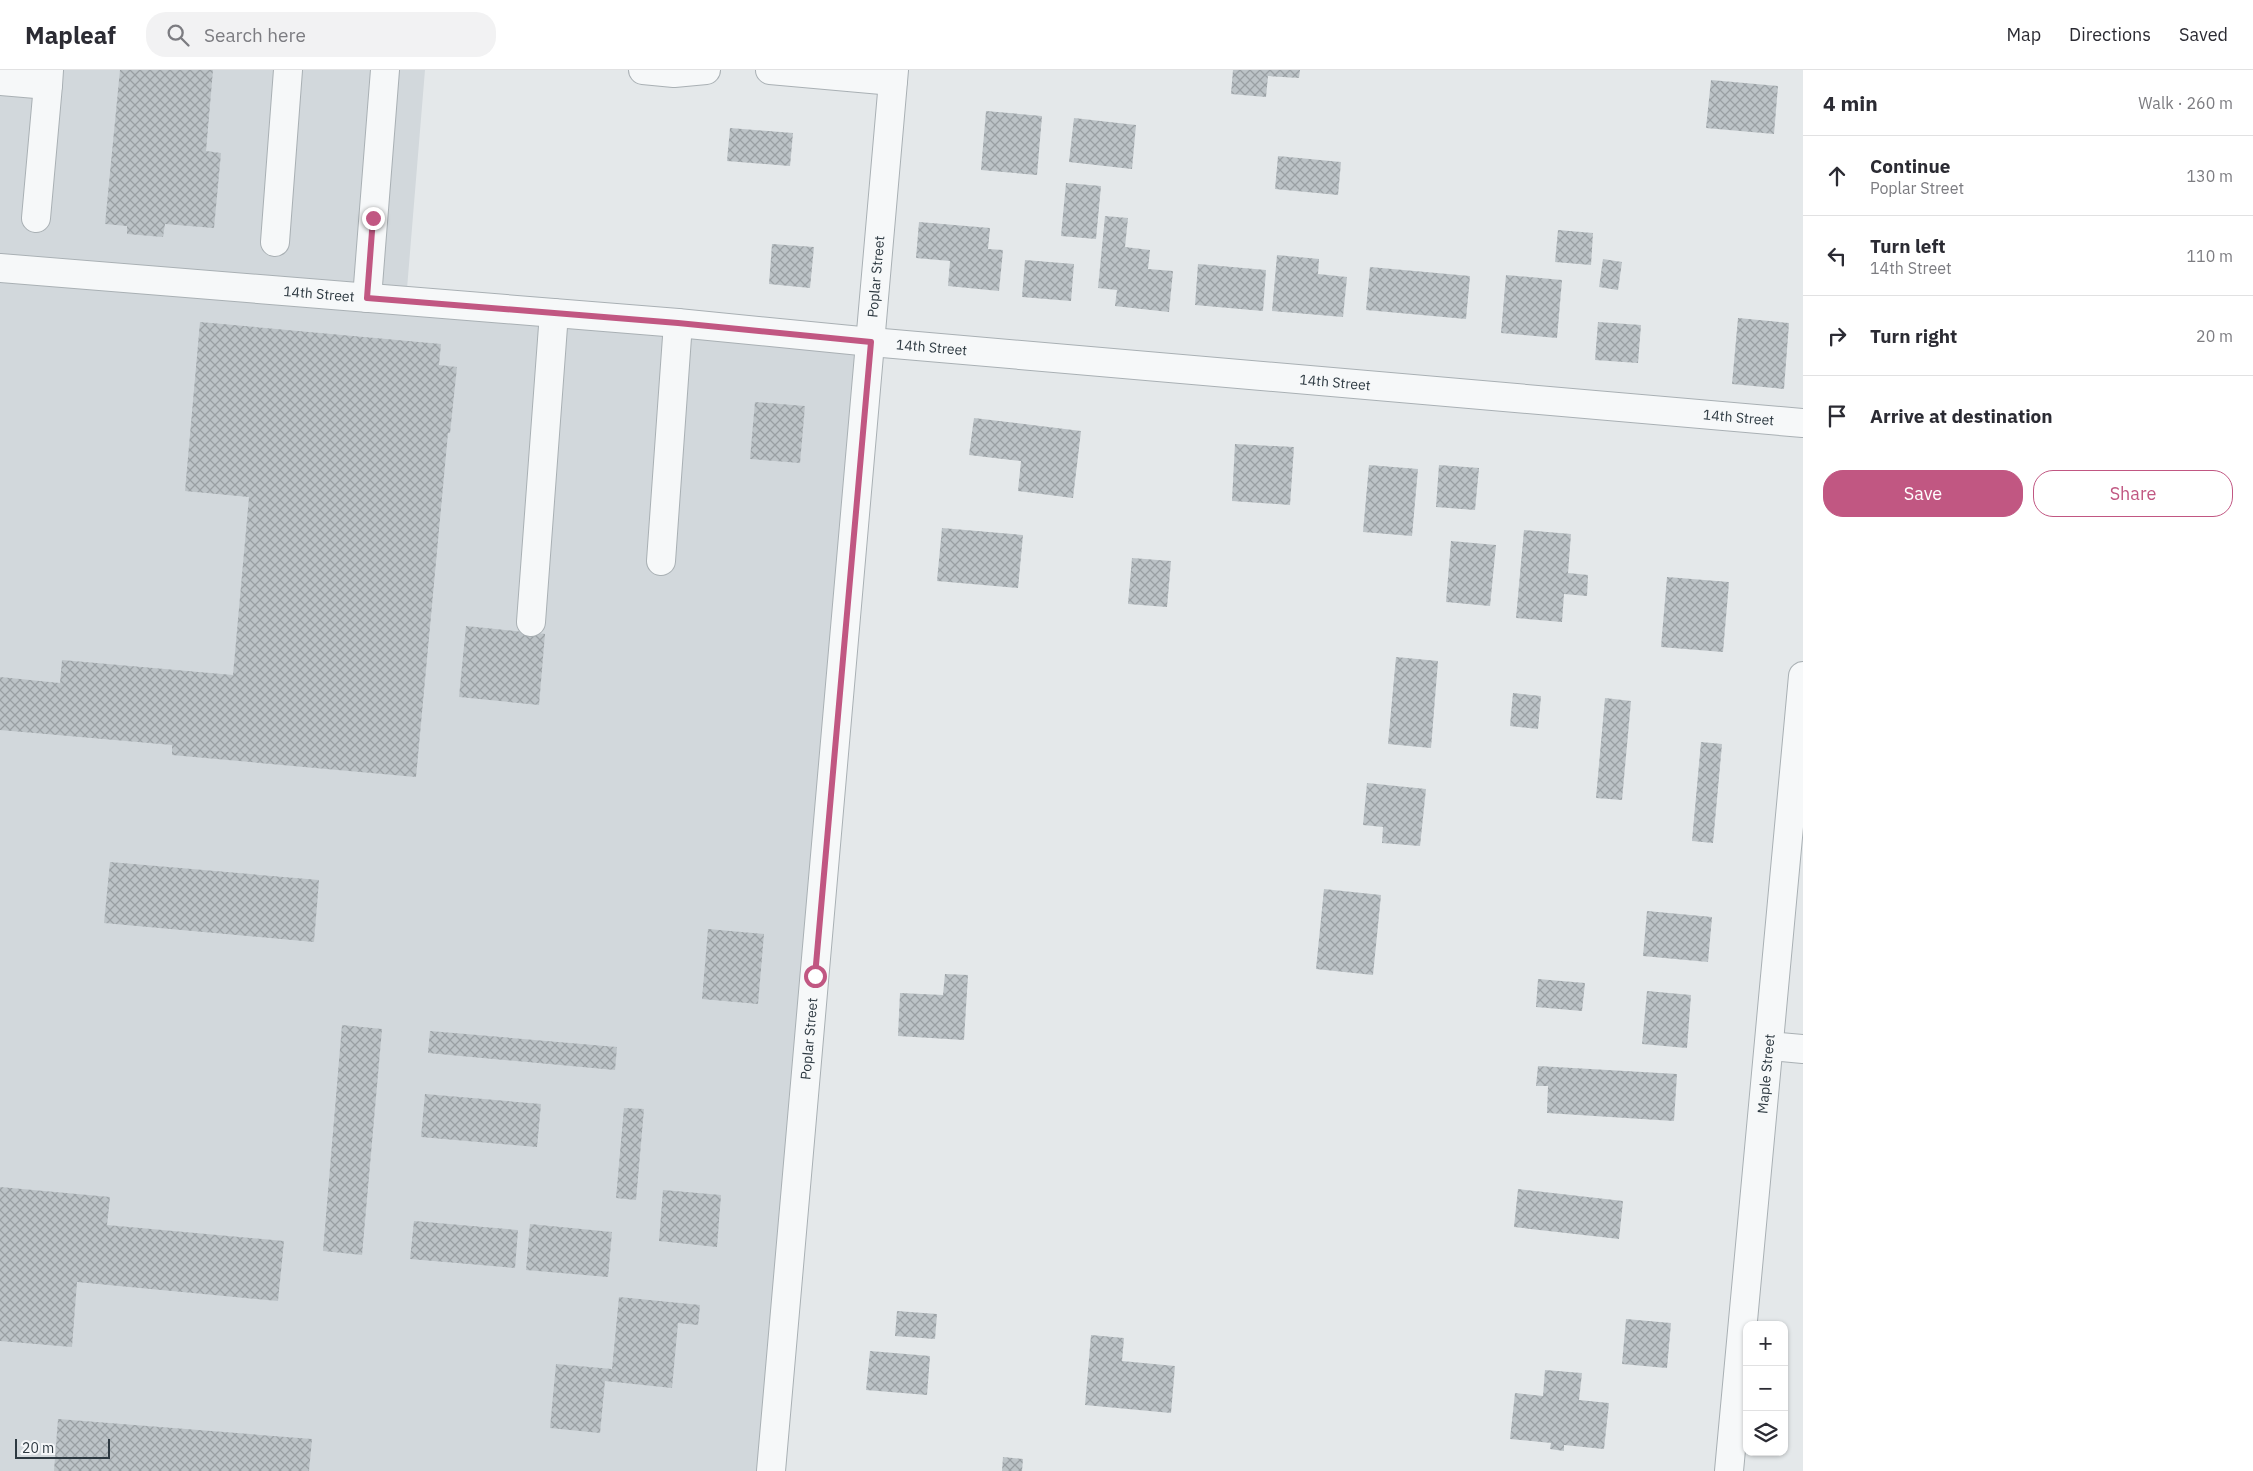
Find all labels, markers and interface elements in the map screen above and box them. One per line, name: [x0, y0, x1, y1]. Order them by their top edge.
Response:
search box: [146, 12, 496, 57]
text: Mapleaf: [25, 19, 116, 51]
icon: search: [164, 21, 192, 49]
text: Search here: [204, 23, 306, 47]
text: Map: [2006, 23, 2041, 46]
text: Directions: [2069, 23, 2151, 46]
text: Saved: [2179, 23, 2228, 46]
text: 4 min: [1823, 89, 1878, 117]
text: Walk · 260 m: [2138, 93, 2233, 113]
text: Continue: [1870, 154, 1950, 178]
icon: ahead: [1823, 162, 1851, 190]
text: 130 m: [2186, 166, 2233, 186]
text: Poplar Street: [1870, 178, 1964, 198]
route end: [362, 207, 385, 230]
text: Turn left: [1870, 234, 1946, 258]
street label: Poplar Street: [863, 235, 888, 318]
icon: left: [1823, 242, 1851, 270]
text: 110 m: [2186, 246, 2233, 266]
text: 14th Street: [1870, 258, 1952, 278]
street label: 14th Street: [283, 282, 355, 306]
icon: right: [1823, 322, 1851, 350]
text: Turn right: [1870, 324, 1957, 348]
text: 20 m: [2196, 326, 2233, 346]
street label: 14th Street: [895, 335, 968, 359]
street label: 14th Street: [1299, 370, 1372, 394]
icon: arrive: [1823, 402, 1851, 430]
text: Arrive at destination: [1870, 404, 2053, 428]
street label: 14th Street: [1702, 405, 1775, 429]
button: Save: [1823, 470, 2023, 517]
button: Share: [2033, 470, 2233, 517]
route start: [804, 965, 827, 988]
street label: Poplar Street: [796, 997, 822, 1080]
street label: Maple Street: [1753, 1033, 1779, 1114]
map controls: [1743, 1321, 1788, 1456]
button: +: [1743, 1321, 1788, 1366]
button: −: [1743, 1366, 1788, 1411]
button: layers: [1743, 1411, 1788, 1456]
scale bar: [15, 1436, 110, 1459]
text: 20 m: [22, 1439, 54, 1457]

